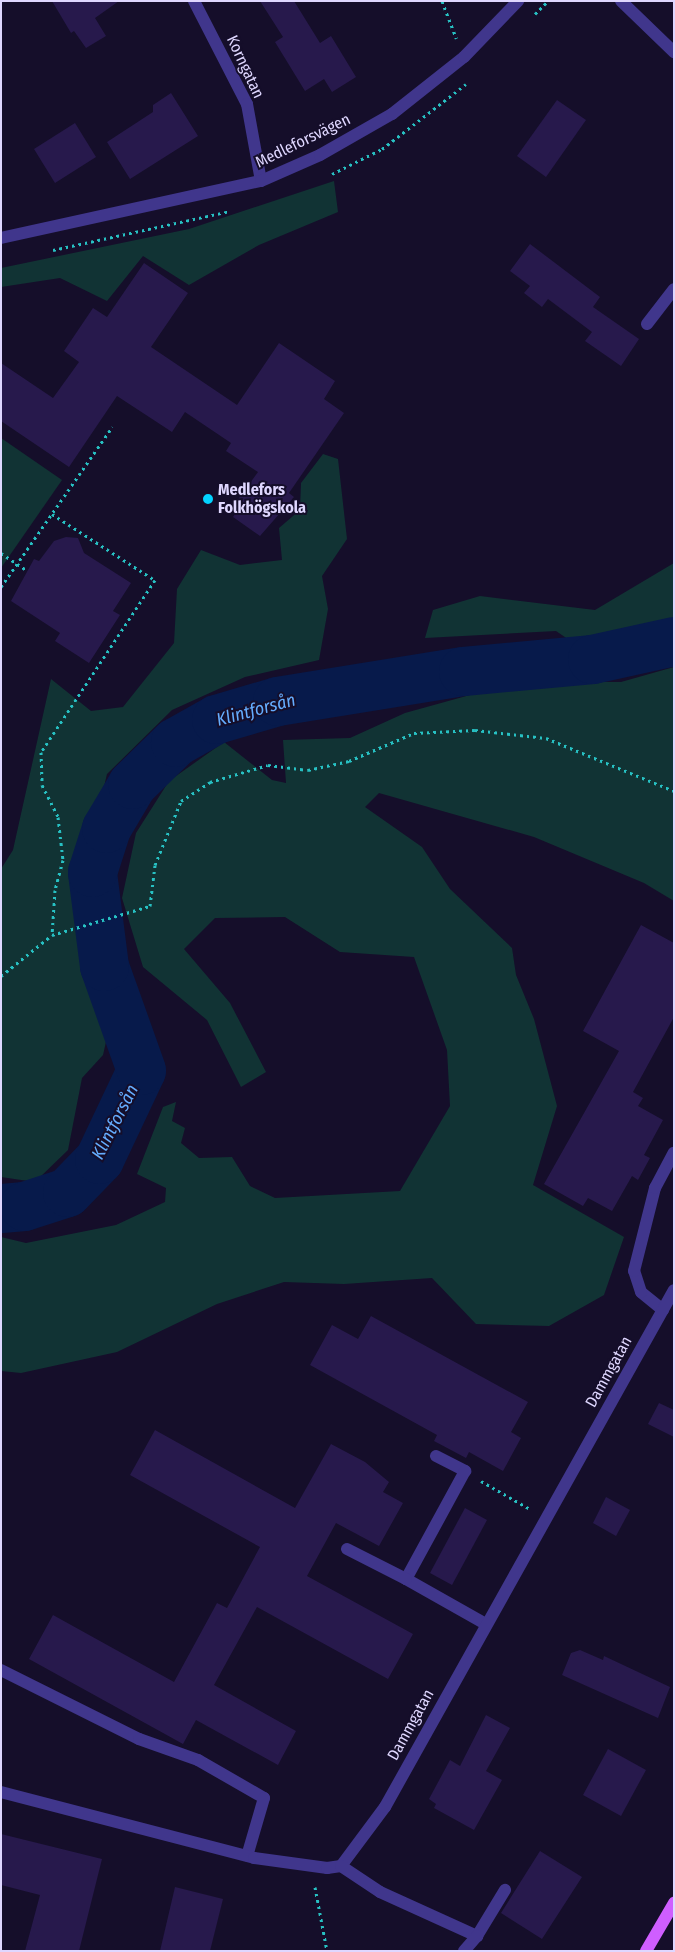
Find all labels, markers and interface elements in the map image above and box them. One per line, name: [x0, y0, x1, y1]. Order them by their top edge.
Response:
street label: Korngatan: [222, 33, 268, 101]
street label: Medleforsvägen: [252, 110, 354, 172]
place label: Medlefors Folkhögskola: [218, 480, 306, 518]
marker: Medlefors Folkhögskola: [202, 493, 214, 505]
water label: Klintforsån: [214, 689, 298, 731]
water label: Klintforsån: [87, 1081, 143, 1163]
street label: Dammgatan: [582, 1333, 636, 1411]
street label: Dammgatan: [384, 1686, 438, 1764]

